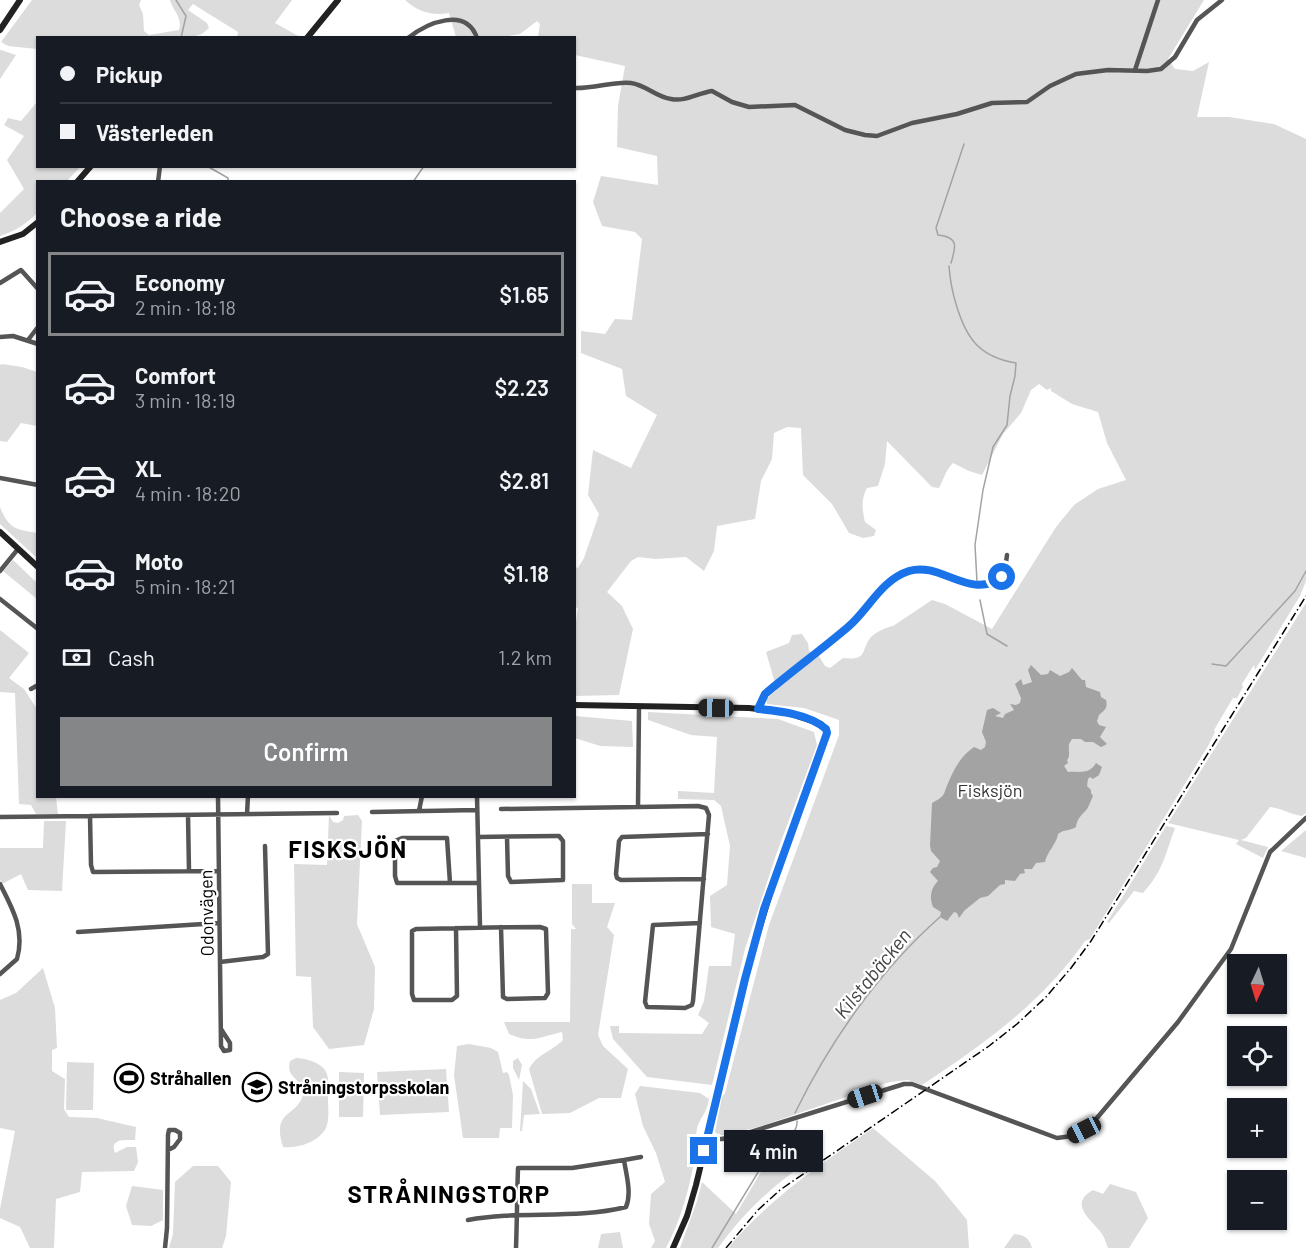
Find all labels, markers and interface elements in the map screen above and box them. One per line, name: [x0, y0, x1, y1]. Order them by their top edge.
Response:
text: Pickup: [96, 61, 163, 87]
text: Västerleden: [96, 119, 214, 145]
text: Choose a ride: [60, 200, 222, 232]
icon: car: [63, 267, 117, 321]
text: Economy: [135, 269, 225, 295]
text: $1.65: [499, 281, 549, 307]
text: 2 min · 18:18: [135, 295, 236, 319]
icon: car: [63, 360, 117, 414]
text: Comfort: [135, 362, 216, 388]
text: $2.23: [495, 374, 549, 400]
text: 3 min · 18:19: [135, 388, 236, 412]
icon: car: [63, 453, 117, 507]
text: XL: [135, 455, 161, 481]
text: $2.81: [499, 467, 549, 493]
text: 4 min · 18:20: [135, 481, 241, 505]
icon: car: [63, 546, 117, 600]
text: Moto: [135, 548, 183, 574]
text: $1.18: [503, 560, 549, 586]
route start: [988, 563, 1015, 590]
text: 5 min · 18:21: [135, 574, 236, 598]
icon: cash: [60, 641, 93, 674]
text: Cash: [108, 644, 155, 670]
text: 1.2 km: [498, 645, 552, 669]
car: [698, 699, 734, 717]
button: Confirm: [60, 717, 552, 786]
park label: Fisksjön: [958, 779, 1022, 801]
district label: FISKSJÖN: [288, 834, 408, 863]
street label: Odonvägen: [194, 869, 218, 957]
water label: Kilstabäcken: [828, 923, 916, 1023]
north arrow: [1227, 954, 1287, 1014]
map controls: [1227, 954, 1287, 1230]
button: locate: [1227, 1026, 1287, 1086]
sports icon: Stråhallen: [113, 1062, 145, 1094]
place label: Stråhallen: [150, 1067, 232, 1089]
school or university icon: Stråningstorpsskolan: [241, 1071, 273, 1103]
place label: Stråningstorpsskolan: [278, 1076, 449, 1098]
car: [845, 1082, 885, 1110]
button: +: [1227, 1098, 1287, 1158]
car: [1064, 1114, 1104, 1146]
callout: 4 min: [725, 1130, 824, 1172]
route end: [690, 1137, 717, 1164]
text: 4 min: [749, 1139, 798, 1163]
button: −: [1227, 1170, 1287, 1230]
district label: STRÅNINGSTORP: [347, 1178, 551, 1208]

